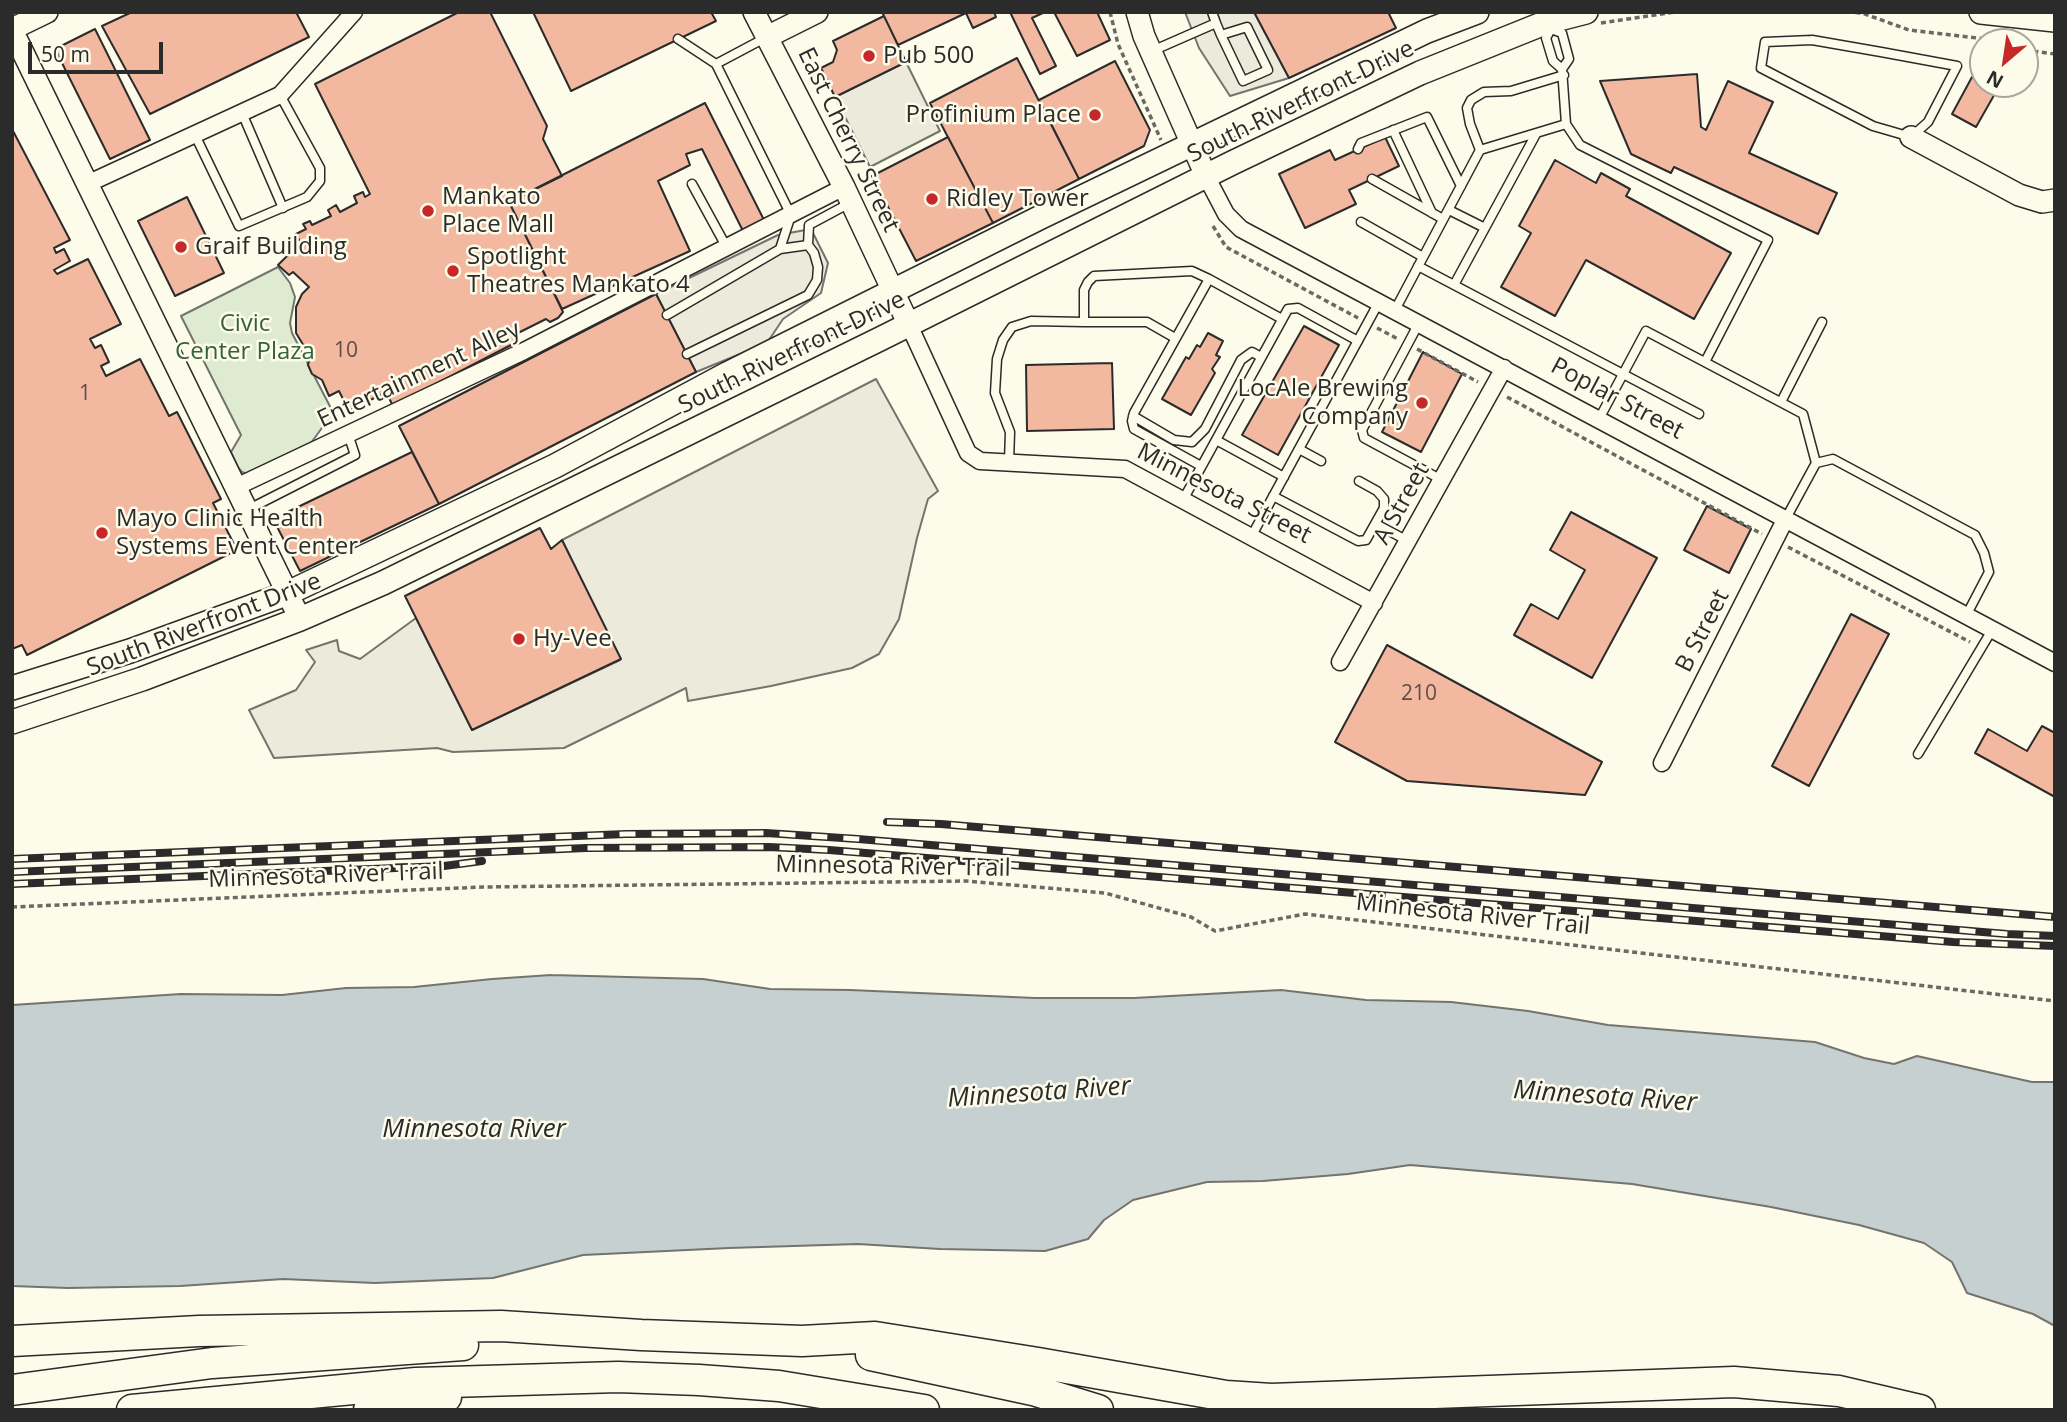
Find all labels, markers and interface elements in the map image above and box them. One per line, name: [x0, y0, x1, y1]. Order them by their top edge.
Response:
scale bar: [32, 28, 166, 72]
north arrow: [1969, 28, 2039, 98]
street label: South Riverfront Drive: [1183, 35, 1419, 169]
text: 50 m: [41, 40, 90, 68]
place label: Pub 500: [883, 42, 974, 70]
street label: East Cherry Street: [791, 43, 905, 237]
marker: Pub 500: [861, 48, 877, 64]
text: N: [1982, 65, 2008, 95]
place label: Profinium Place: [905, 101, 1081, 129]
marker: Profinium Place: [1087, 107, 1103, 123]
place label: Mankato Place Mall: [442, 183, 554, 239]
place label: Ridley Tower: [946, 185, 1089, 213]
marker: Ridley Tower: [924, 191, 940, 207]
marker: Mankato Place Mall: [420, 203, 436, 219]
place label: Graif Building: [195, 233, 347, 261]
marker: Graif Building: [173, 239, 189, 255]
place label: Spotlight Theatres Mankato 4: [467, 243, 690, 299]
marker: Spotlight Theatres Mankato 4: [445, 263, 461, 279]
street label: South Riverfront Drive: [674, 286, 910, 420]
park label: Civic Center Plaza: [175, 310, 315, 366]
street label: Entertainment Alley: [313, 315, 525, 435]
house number: 10: [334, 338, 358, 364]
street label: Poplar Street: [1546, 352, 1688, 446]
place label: LocAle Brewing Company: [1237, 375, 1408, 431]
house number: 1: [79, 381, 91, 407]
marker: LocAle Brewing Company: [1414, 395, 1430, 411]
street label: Minnesota Street: [1132, 438, 1316, 550]
street label: A Street: [1368, 458, 1436, 550]
place label: Mayo Clinic Health Systems Event Center: [116, 505, 358, 561]
marker: Mayo Clinic Health Systems Event Center: [94, 525, 110, 541]
street label: South Riverfront Drive: [83, 567, 325, 683]
street label: B Street: [1670, 585, 1736, 677]
place label: Hy-Vee: [533, 625, 612, 653]
marker: Hy-Vee: [511, 631, 527, 647]
house number: 210: [1401, 681, 1437, 707]
street label: Minnesota River Trail: [775, 851, 1011, 883]
street label: Minnesota River Trail: [208, 858, 444, 894]
street label: Minnesota River Trail: [1354, 888, 1592, 942]
water label: Minnesota River: [946, 1071, 1132, 1115]
water label: Minnesota River: [1512, 1075, 1698, 1119]
water label: Minnesota River: [382, 1114, 566, 1146]

